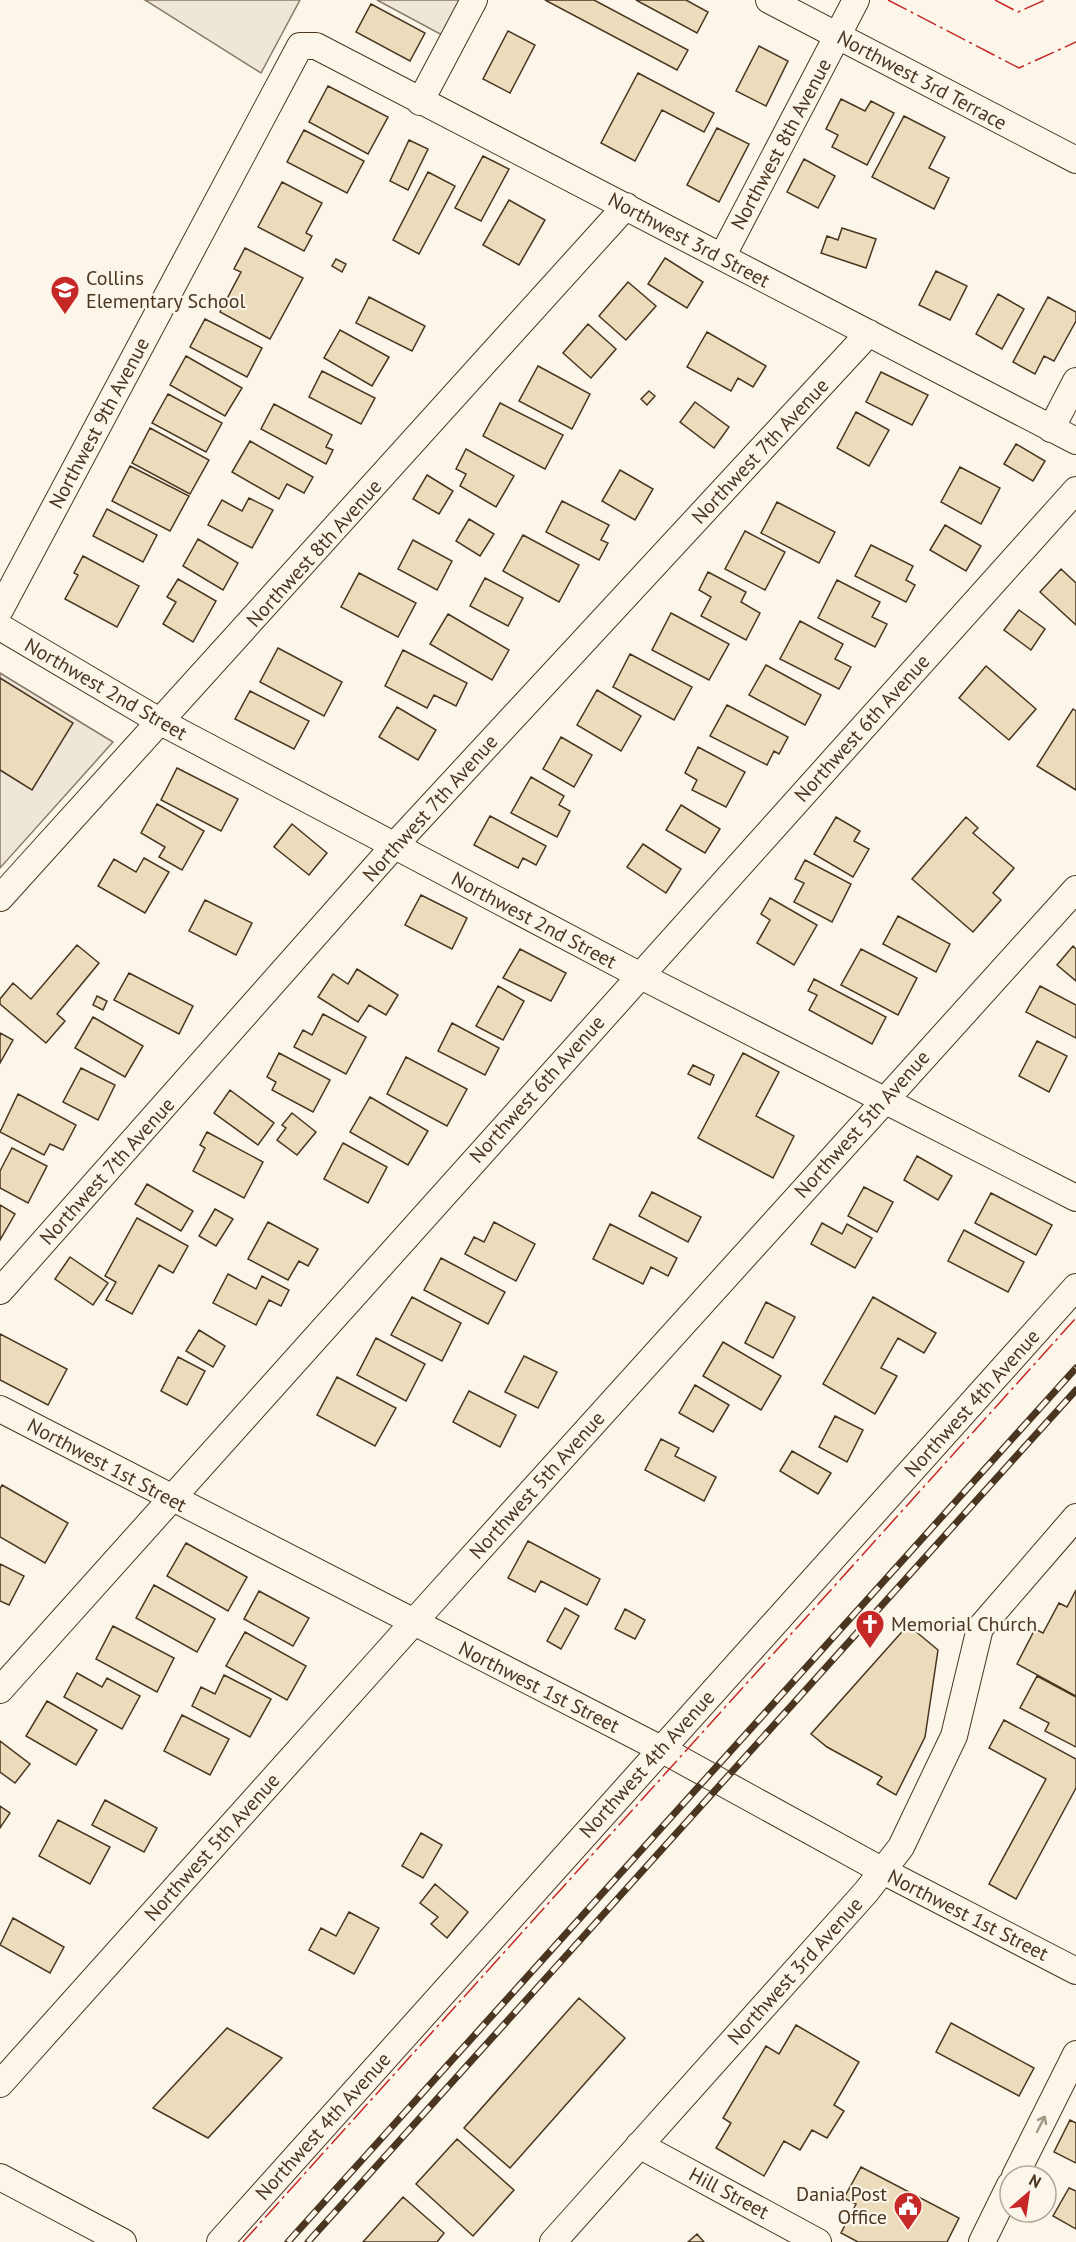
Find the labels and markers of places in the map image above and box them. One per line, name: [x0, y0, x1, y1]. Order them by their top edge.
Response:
place label: Collins Elementary School: [86, 265, 246, 314]
school or university icon: Collins Elementary School: [49, 274, 81, 316]
church icon: Memorial Church: [854, 1608, 886, 1650]
place label: Memorial Church: [891, 1611, 1037, 1637]
place label: Dania Post Office: [796, 2181, 887, 2230]
public building icon: Dania Post Office: [892, 2190, 924, 2232]

